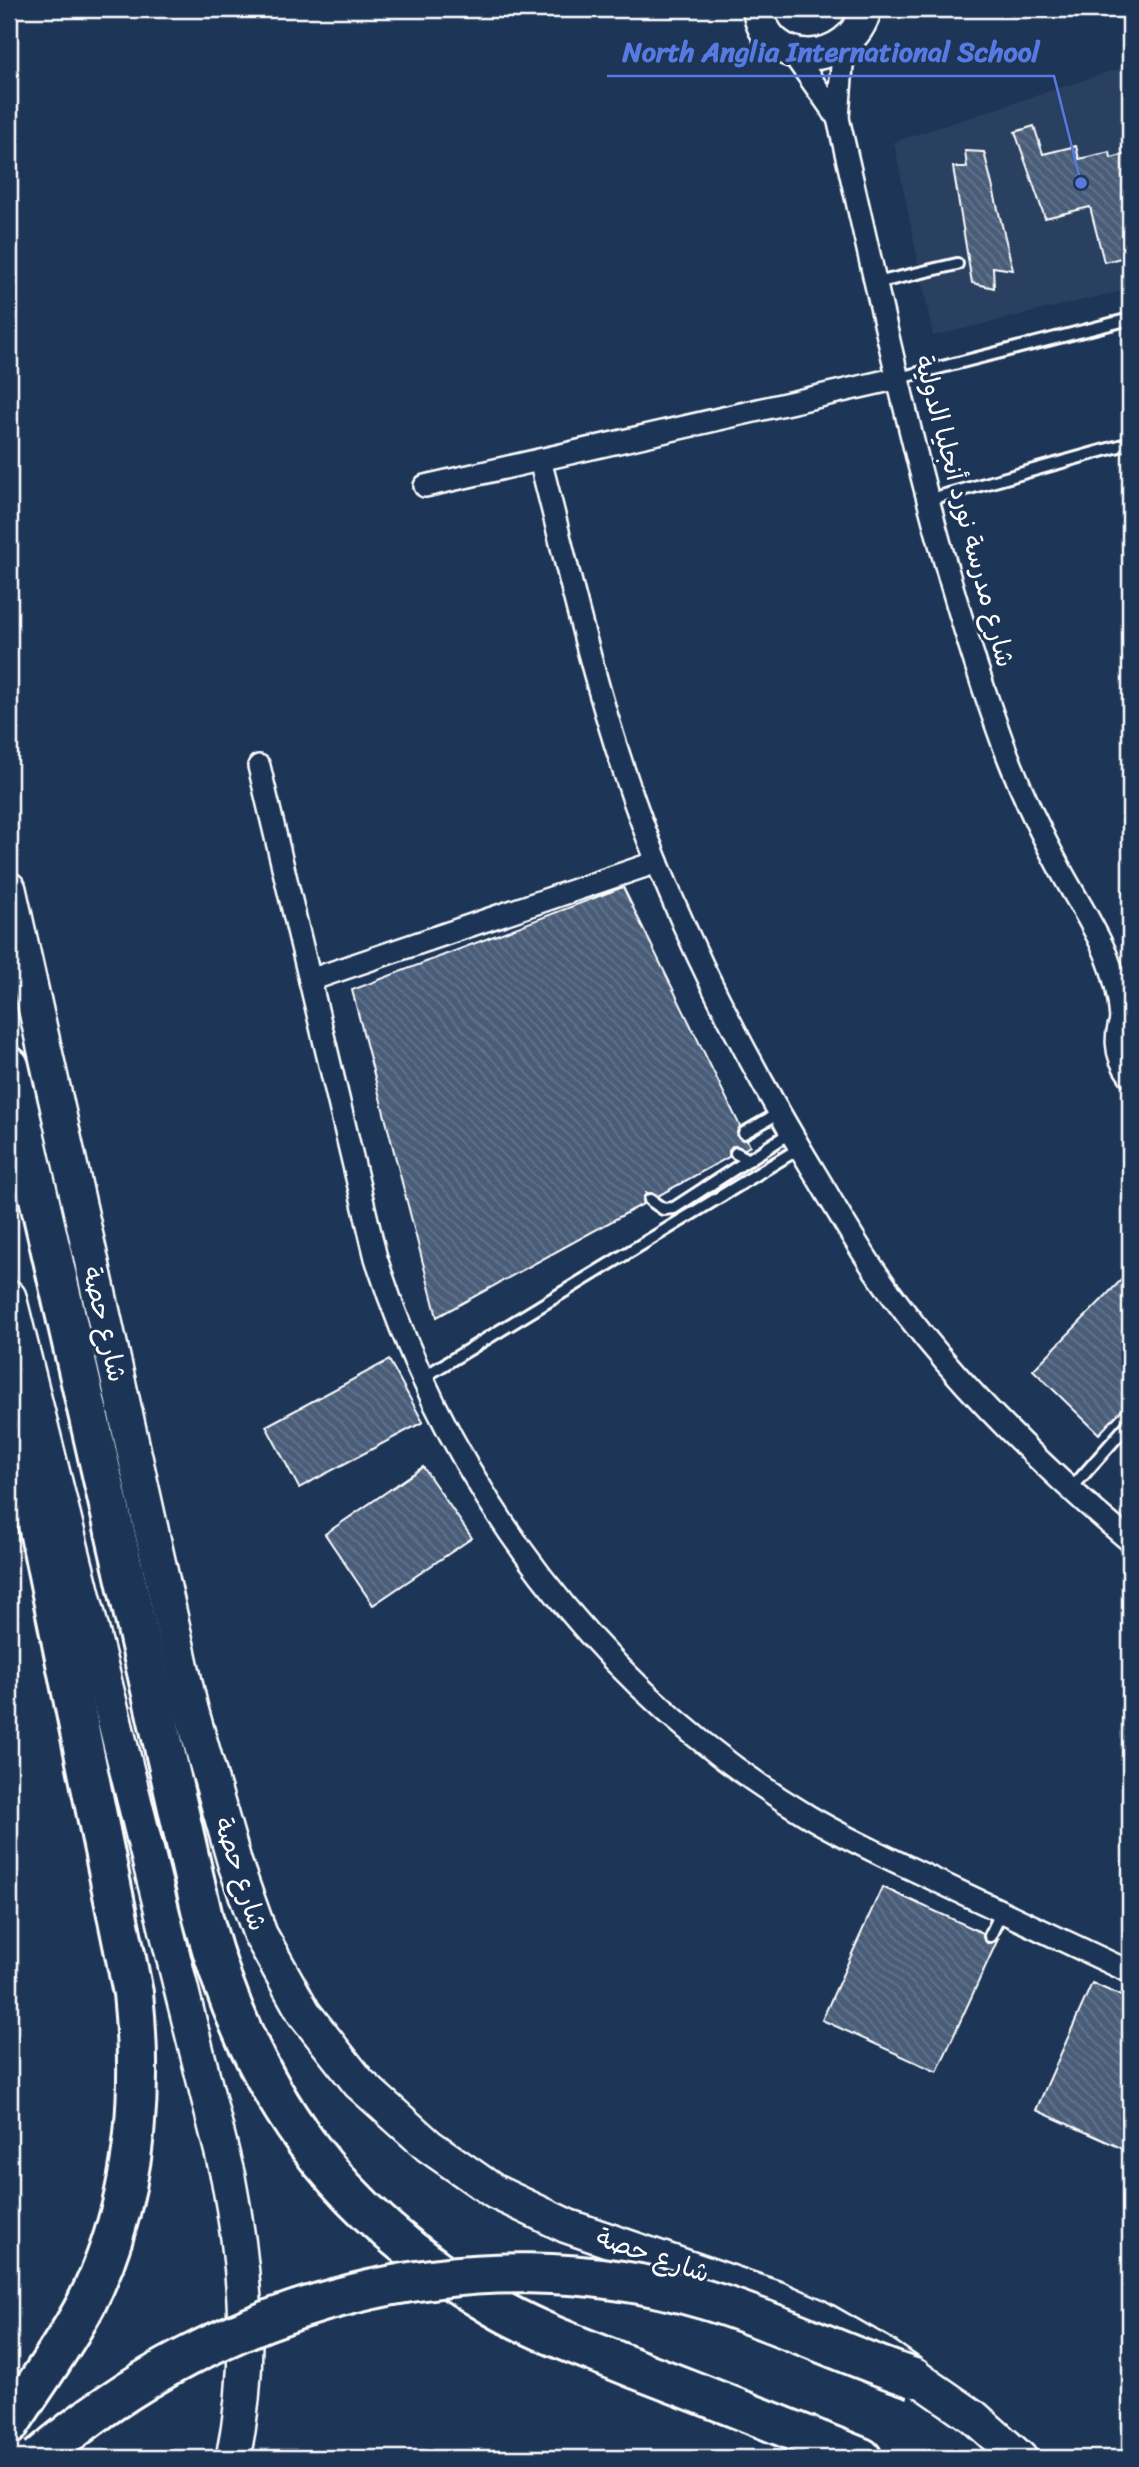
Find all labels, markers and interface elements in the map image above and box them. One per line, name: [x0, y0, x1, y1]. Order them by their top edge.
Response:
callout: North Anglia International School: [607, 27, 1054, 76]
text: North Anglia International School: [621, 27, 1041, 76]
street label: شارع مدرسة نورد أنجليا الدولية: [901, 350, 1029, 672]
street label: شارع حصة: [69, 1262, 141, 1386]
street label: شارع حصة: [201, 1811, 281, 1937]
street label: شارع حصة: [590, 2214, 716, 2296]

